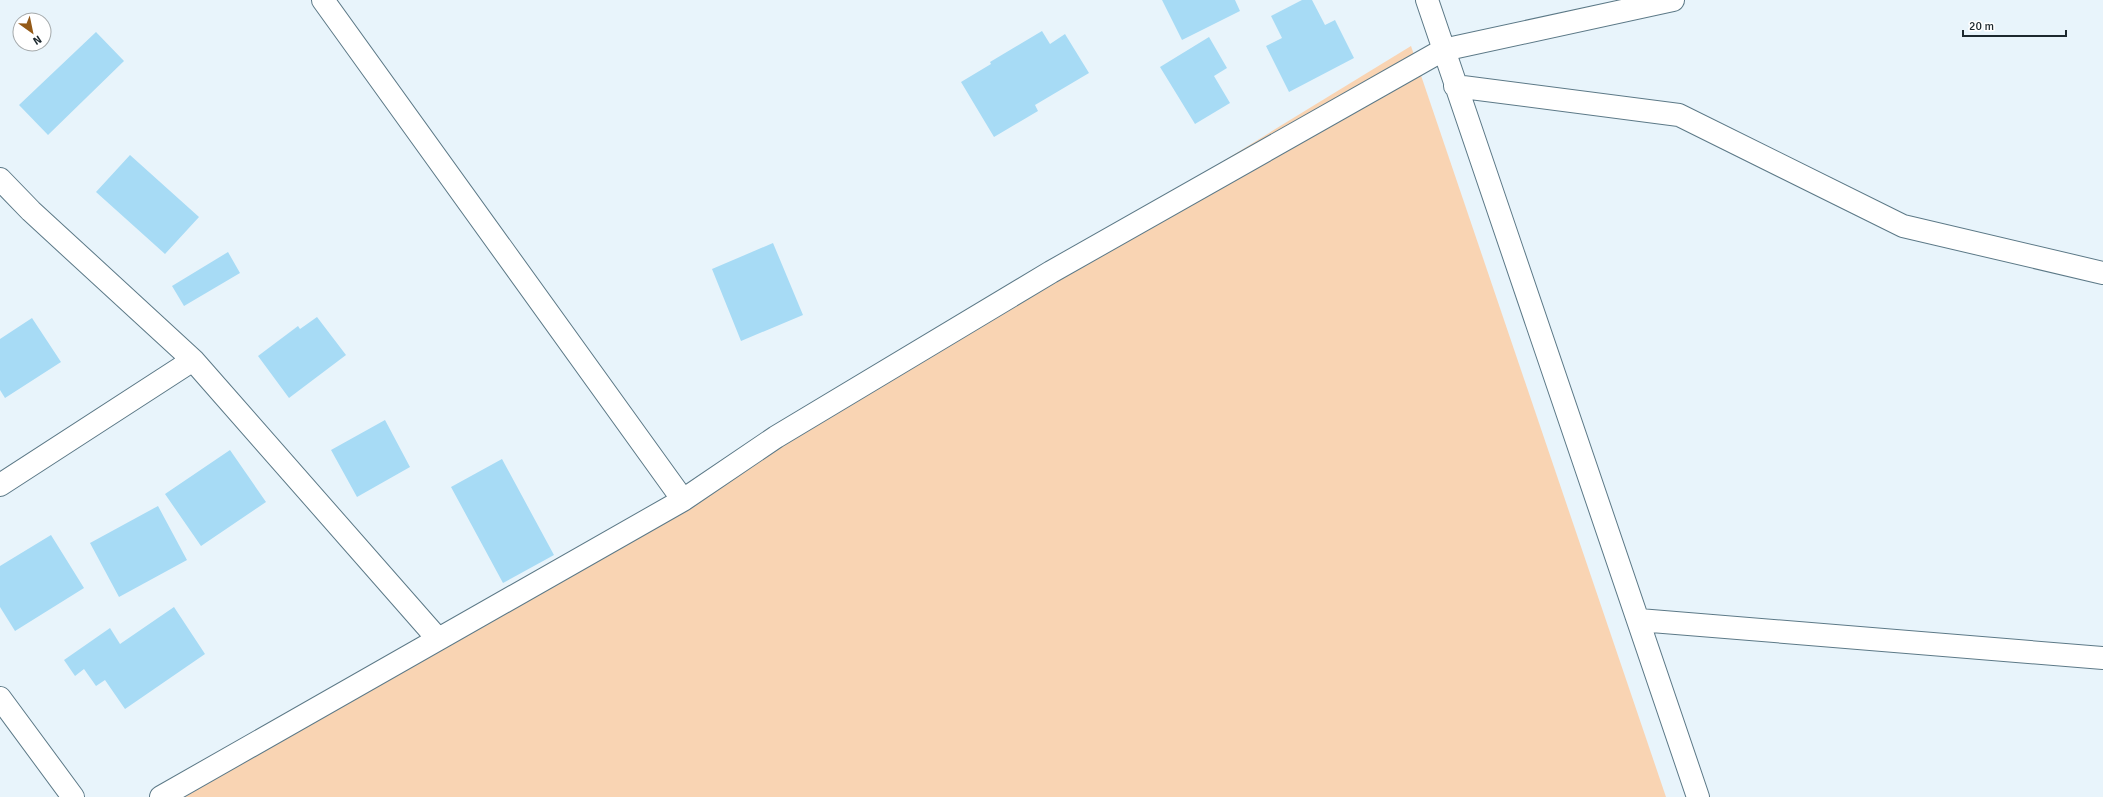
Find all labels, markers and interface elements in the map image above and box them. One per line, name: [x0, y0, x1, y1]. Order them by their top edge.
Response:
north arrow: [12, 12, 52, 52]
scale bar: [1963, 12, 2066, 38]
text: 20 m: [1969, 19, 1994, 34]
text: N: [30, 32, 44, 48]

